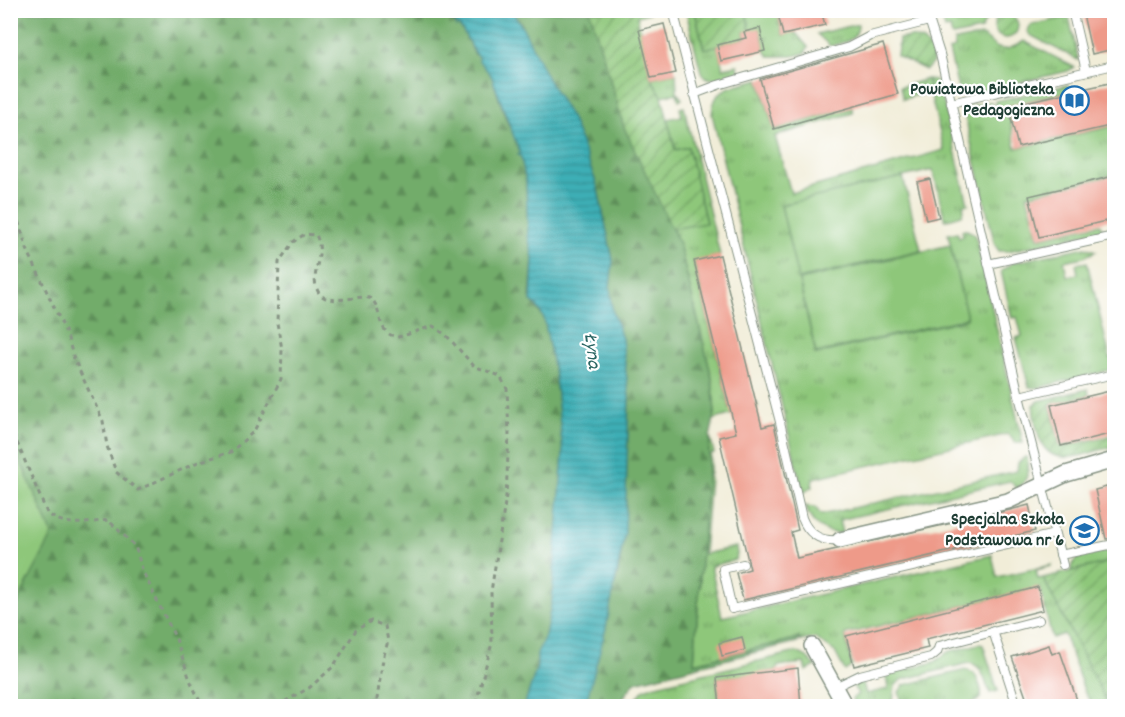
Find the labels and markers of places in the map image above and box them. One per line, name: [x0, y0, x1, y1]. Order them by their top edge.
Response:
place label: Powiatowa Biblioteka Pedagogiczna: [910, 78, 1055, 124]
library icon: Powiatowa Biblioteka Pedagogiczna: [1059, 84, 1091, 116]
place label: Specjalna Szkoła Podstawowa nr 6: [945, 508, 1065, 554]
school or university icon: Specjalna Szkoła Podstawowa nr 6: [1069, 514, 1101, 546]

